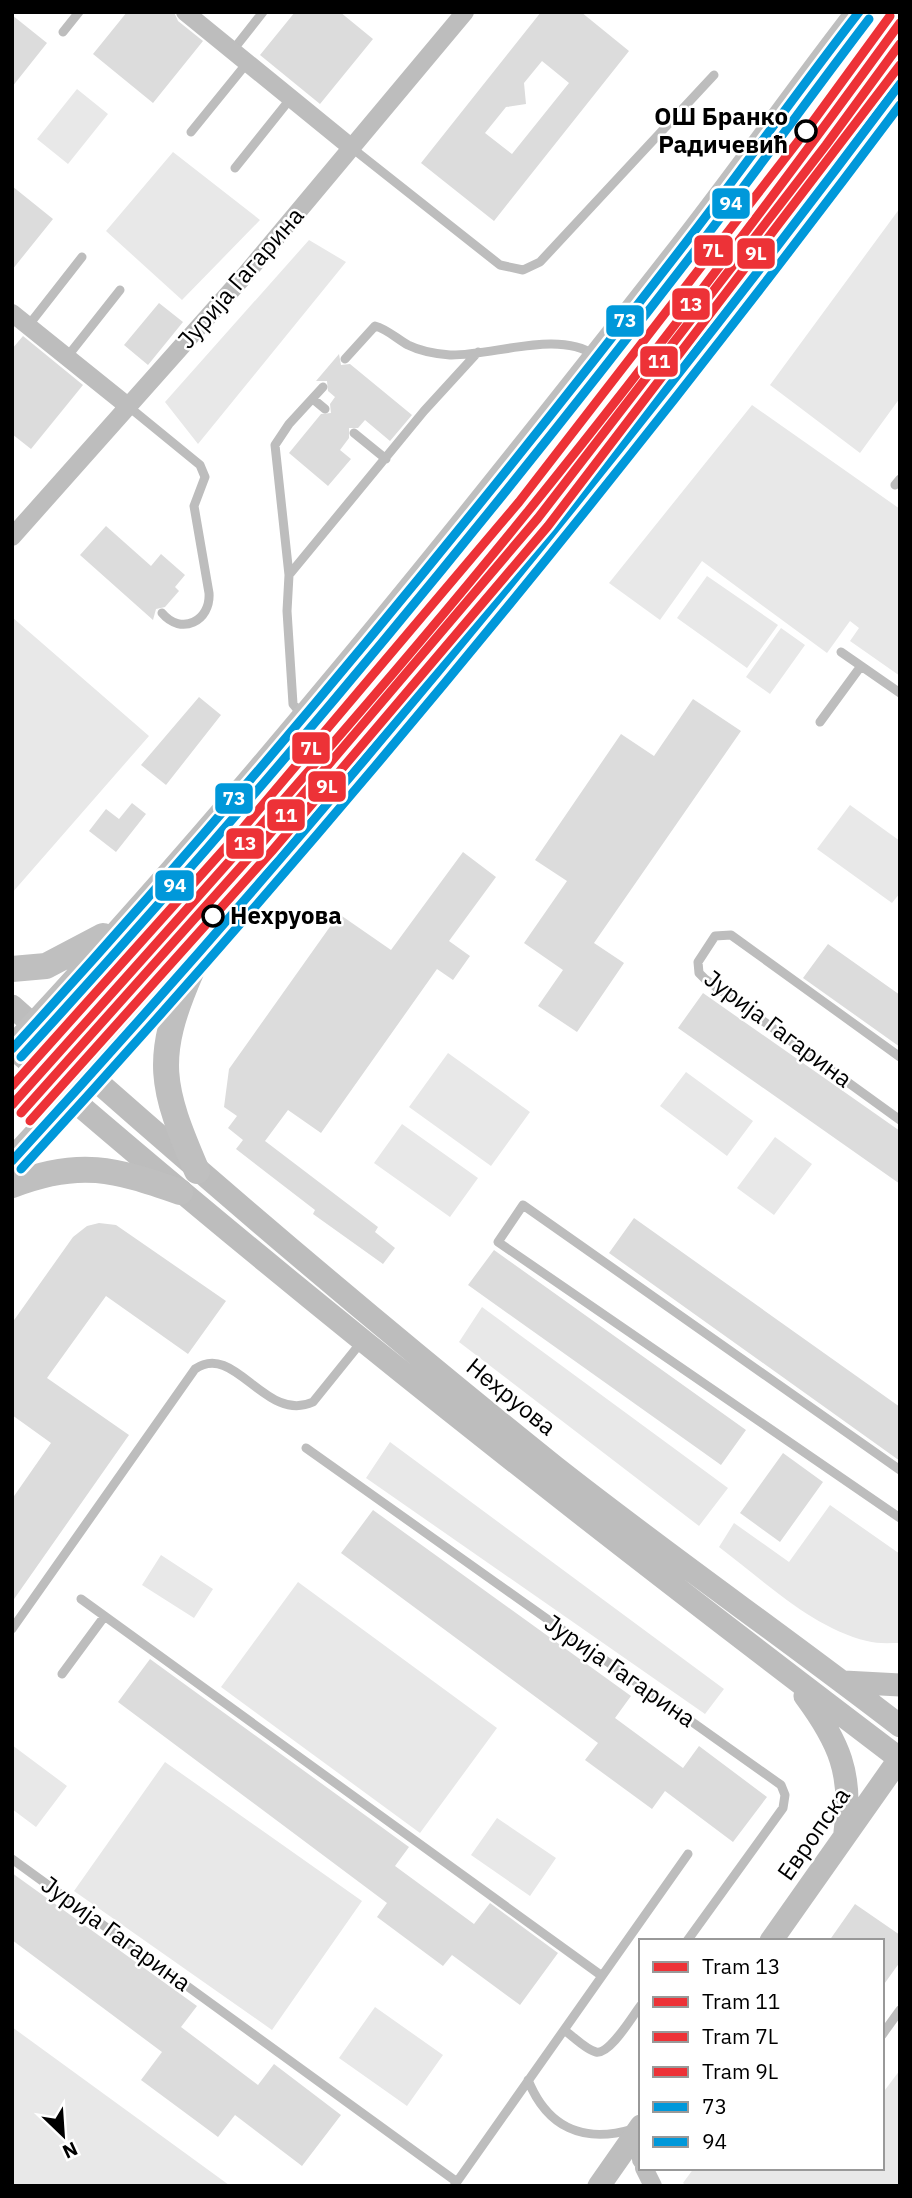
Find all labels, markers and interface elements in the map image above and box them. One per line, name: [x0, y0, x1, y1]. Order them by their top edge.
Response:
place label: ОШ Бранко Радичевић: [654, 100, 788, 160]
marker: ОШ Бранко Радичевић: [795, 120, 817, 142]
line badge: 94: [711, 187, 751, 220]
text: 94: [720, 191, 742, 215]
street label: Јурија Гагарина: [170, 200, 311, 355]
line badge: 7L: [693, 234, 734, 267]
line badge: 9L: [736, 237, 776, 270]
text: 7L: [702, 238, 724, 262]
text: 9L: [745, 241, 767, 265]
line badge: 13: [671, 287, 711, 321]
text: 13: [680, 292, 702, 316]
line badge: 73: [605, 304, 645, 338]
text: 73: [614, 308, 636, 332]
line badge: 11: [639, 345, 679, 378]
text: 11: [648, 349, 671, 373]
line badge: 7L: [291, 731, 331, 765]
text: 7L: [300, 736, 322, 760]
line badge: 9L: [307, 770, 347, 803]
text: 9L: [316, 774, 338, 798]
line badge: 73: [214, 782, 254, 815]
text: 73: [223, 786, 245, 810]
line badge: 11: [266, 798, 306, 832]
text: 11: [275, 803, 298, 827]
line badge: 13: [225, 827, 265, 860]
text: 13: [234, 831, 256, 855]
line badge: 94: [154, 869, 195, 902]
text: 94: [164, 873, 186, 897]
place label: Нехруова: [230, 899, 342, 931]
marker: Нехруова: [202, 905, 224, 927]
street label: Јурија Гагарина: [698, 962, 859, 1094]
street label: Нехруова: [460, 1350, 563, 1442]
street label: Јурија Гагарина: [539, 1606, 703, 1734]
street label: Европска: [770, 1781, 857, 1886]
street label: Јурија Гагарина: [35, 1868, 198, 1998]
legend: [639, 1939, 884, 2170]
text: Tram 13: [702, 1952, 780, 1980]
text: Tram 11: [702, 1987, 780, 2015]
text: Tram 7L: [702, 2022, 778, 2050]
text: Tram 9L: [702, 2057, 778, 2085]
text: 73: [702, 2092, 727, 2120]
north arrow: [28, 2100, 98, 2170]
text: 94: [702, 2127, 727, 2155]
text: N: [59, 2137, 81, 2164]

